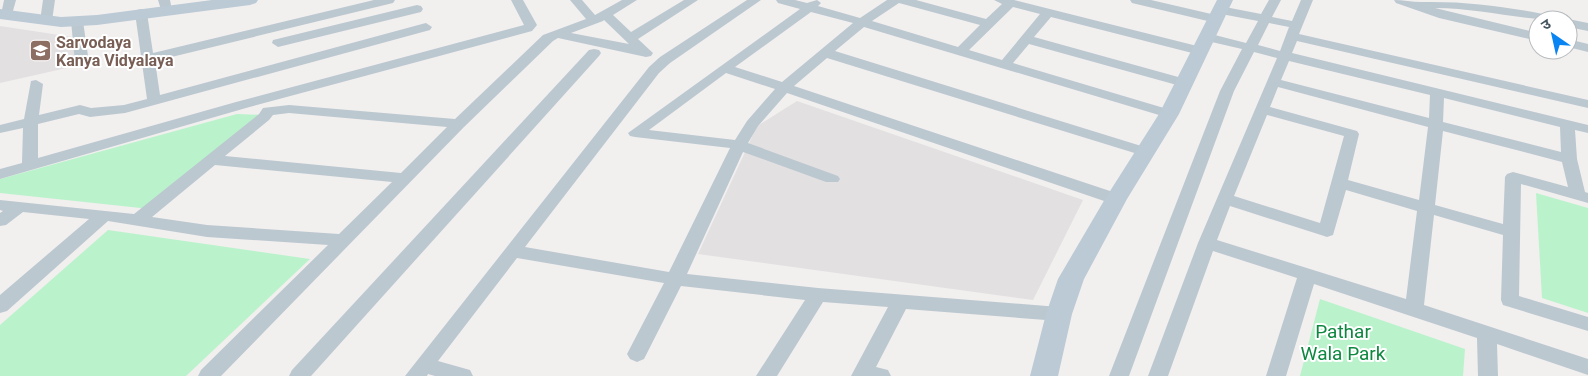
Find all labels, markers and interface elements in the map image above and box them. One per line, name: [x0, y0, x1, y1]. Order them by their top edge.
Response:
north arrow: [1528, 10, 1578, 60]
text: उ: [1538, 15, 1554, 33]
place label: Sarvodaya Kanya Vidyalaya: [56, 33, 174, 70]
school or university icon: Sarvodaya Kanya Vidyalaya: [28, 39, 52, 63]
park label: Pathar Wala Park: [1301, 320, 1386, 365]

